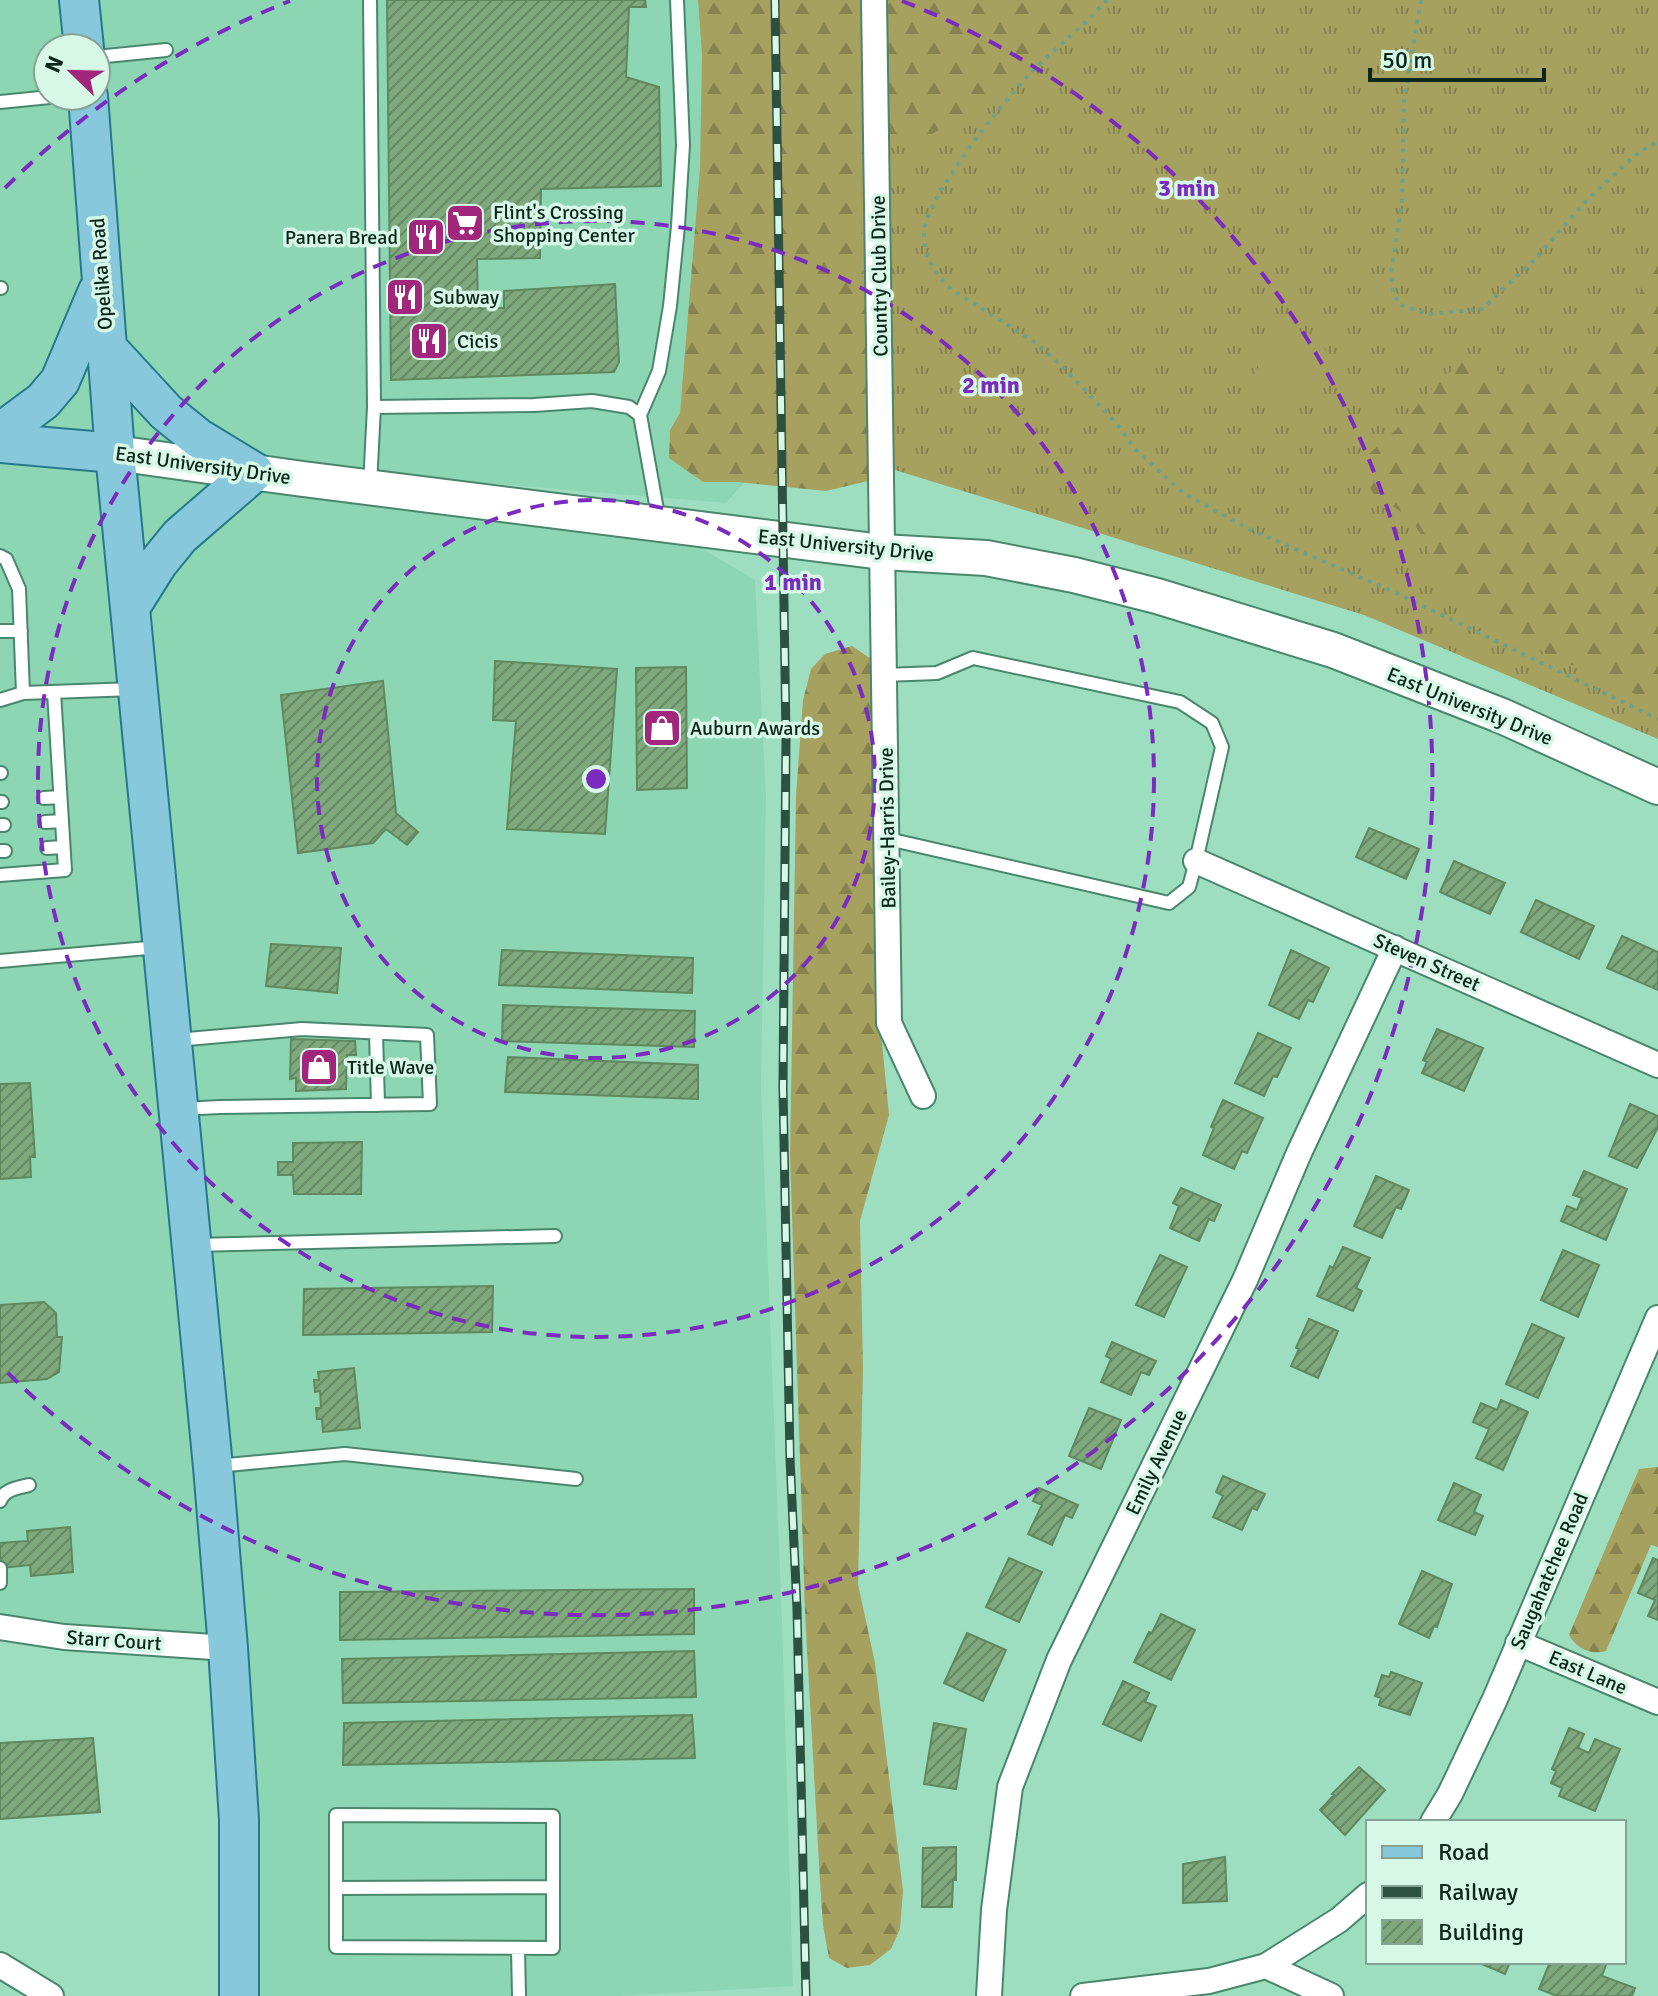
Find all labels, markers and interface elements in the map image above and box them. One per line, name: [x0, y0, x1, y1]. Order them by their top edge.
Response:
north arrow: [32, 32, 112, 112]
scale bar: [1370, 32, 1544, 82]
text: 50 m: [1382, 45, 1432, 75]
text: N: [39, 52, 69, 77]
text: 3 min: [1158, 173, 1216, 203]
street label: Country Club Drive: [866, 195, 893, 357]
place label: Flint's Crossing Shopping Center: [493, 200, 636, 248]
supermarket icon: Flint's Crossing Shopping Center: [444, 202, 486, 244]
restaurant icon: Panera Bread: [405, 216, 447, 258]
street label: Opelika Road: [85, 217, 118, 331]
place label: Panera Bread: [285, 225, 398, 250]
restaurant icon: Subway: [384, 276, 426, 318]
place label: Subway: [433, 285, 500, 310]
restaurant icon: Cicis: [408, 320, 450, 362]
place label: Cicis: [457, 329, 499, 354]
text: 2 min: [962, 370, 1020, 400]
street label: East University Drive: [114, 441, 292, 490]
street label: East University Drive: [757, 524, 935, 567]
text: 1 min: [764, 567, 822, 597]
street label: East University Drive: [1383, 662, 1556, 751]
shop icon: Auburn Awards: [641, 707, 683, 749]
place label: Auburn Awards: [690, 716, 820, 741]
street label: Bailey-Harris Drive: [874, 747, 901, 909]
centre of rings: [582, 765, 610, 793]
street label: Steven Street: [1370, 928, 1484, 997]
shop icon: Title Wave: [298, 1046, 340, 1088]
place label: Title Wave: [347, 1055, 434, 1080]
street label: Emily Avenue: [1120, 1405, 1193, 1519]
street label: Saugahatchee Road: [1505, 1489, 1594, 1653]
street label: Starr Court: [65, 1625, 162, 1656]
street label: East Lane: [1545, 1645, 1631, 1700]
legend: [1366, 1820, 1626, 1964]
text: Road: [1438, 1837, 1489, 1867]
text: Railway: [1438, 1877, 1518, 1907]
text: Building: [1438, 1917, 1524, 1947]

